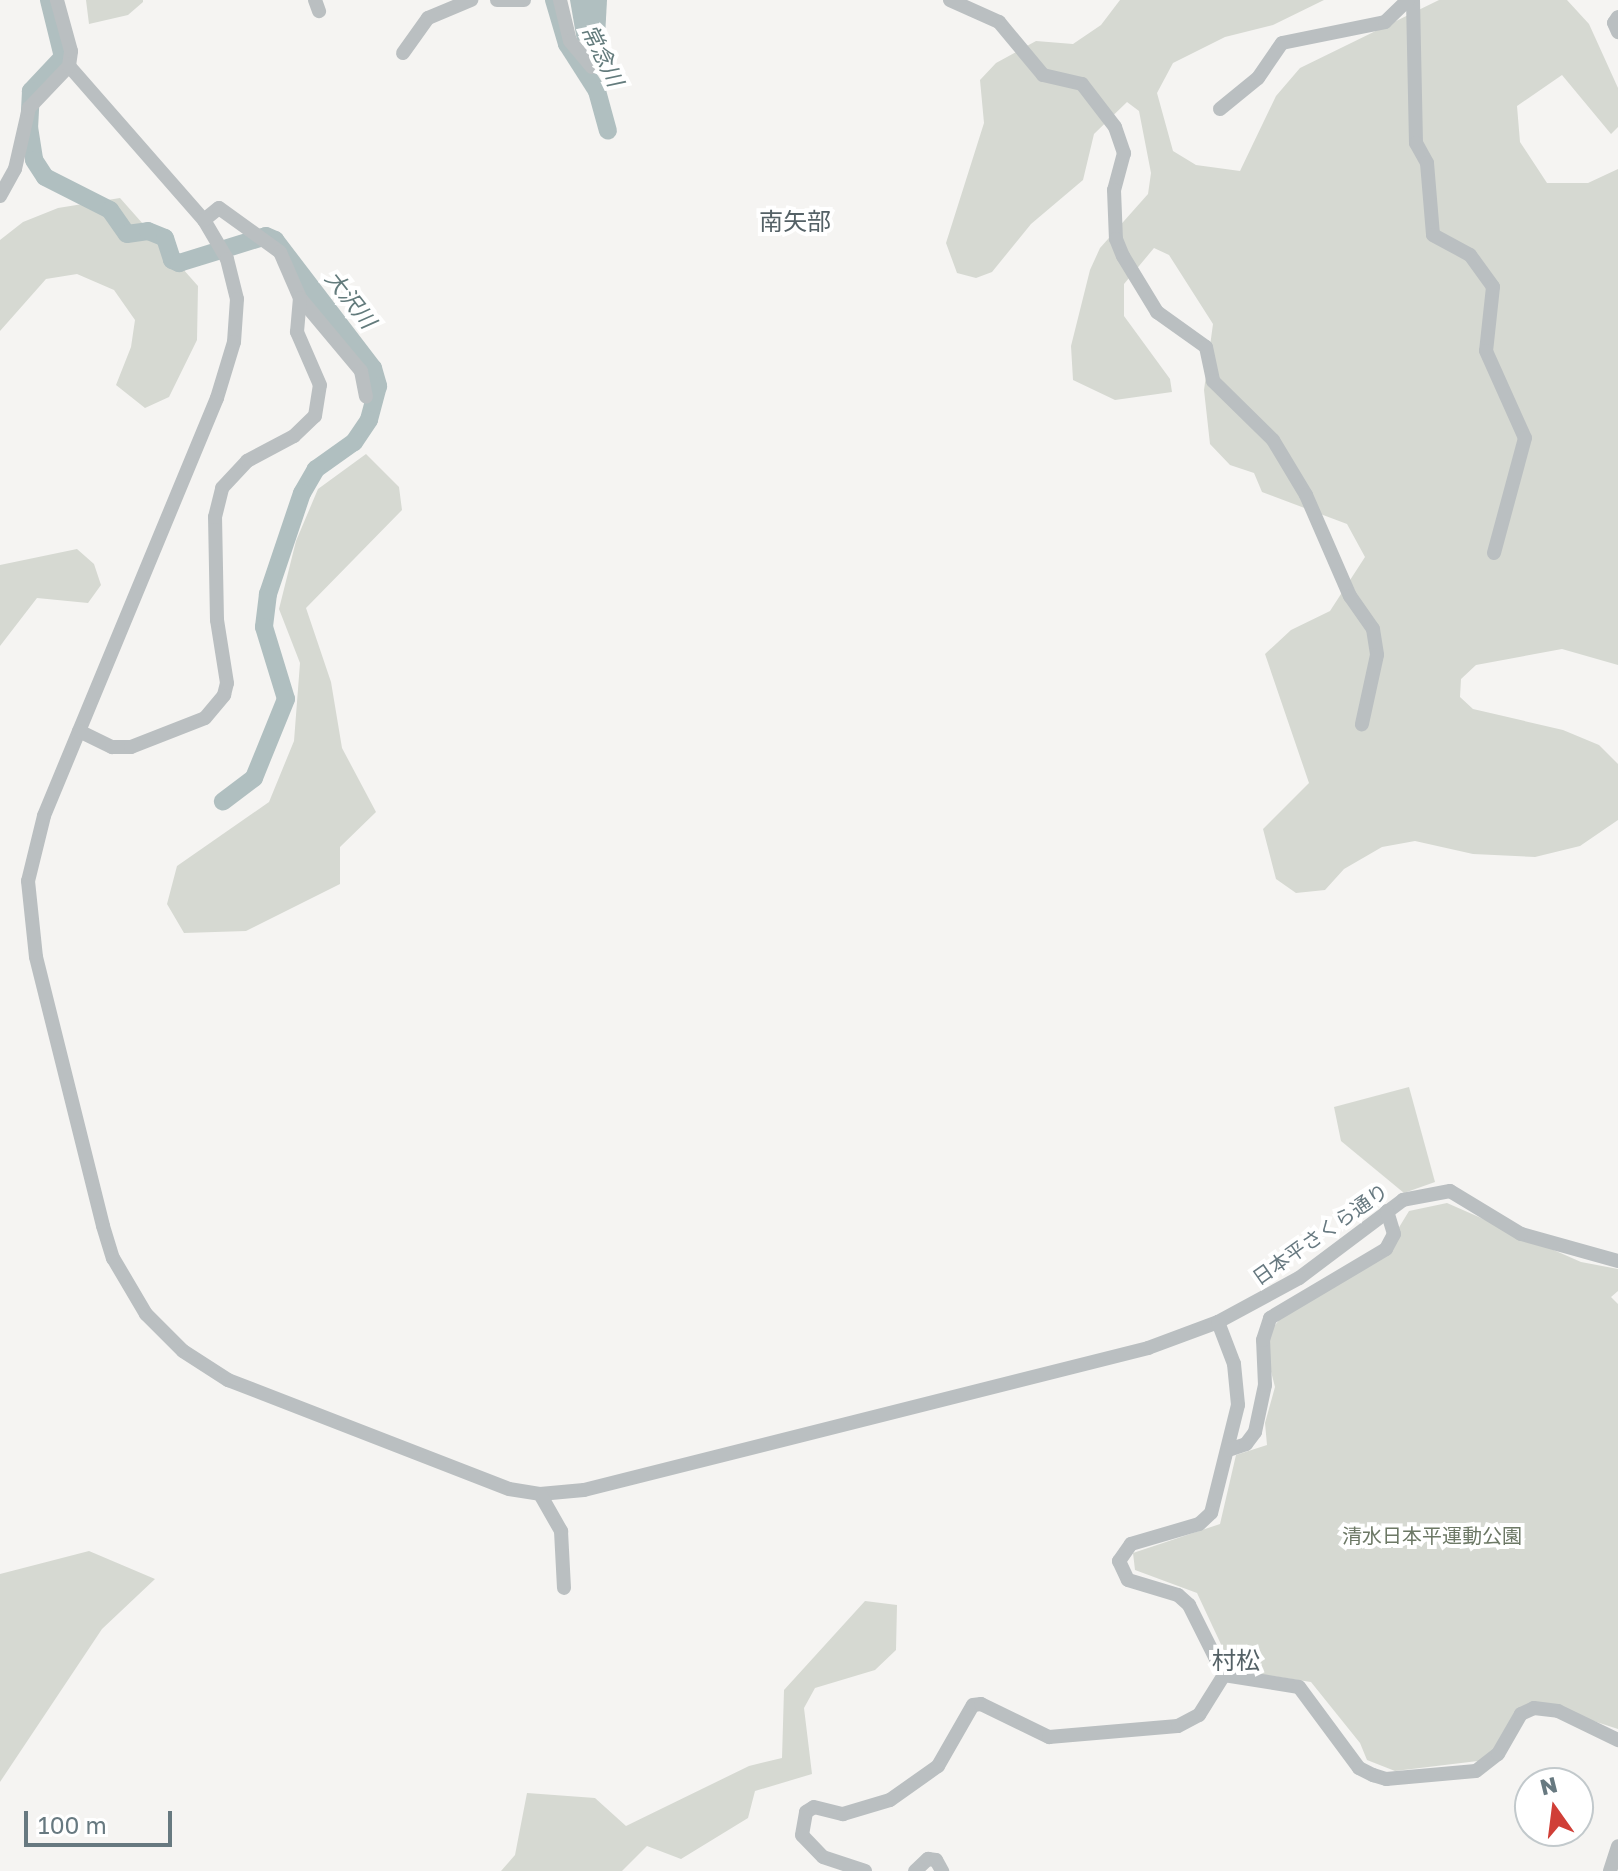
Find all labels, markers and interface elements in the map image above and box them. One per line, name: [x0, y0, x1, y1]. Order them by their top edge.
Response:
water label: 常念川: [577, 20, 629, 90]
district label: 南矢部: [759, 207, 831, 235]
water label: 大沢川: [320, 265, 382, 333]
street label: 日本平さくら通り: [1248, 1178, 1392, 1290]
park label: 清水日本平運動公園: [1342, 1523, 1522, 1547]
district label: 村松: [1212, 1646, 1260, 1674]
north arrow: [1514, 1767, 1594, 1847]
text: N: [1537, 1770, 1560, 1800]
scale bar: [28, 1795, 176, 1845]
text: 100 m: [38, 1810, 107, 1839]

